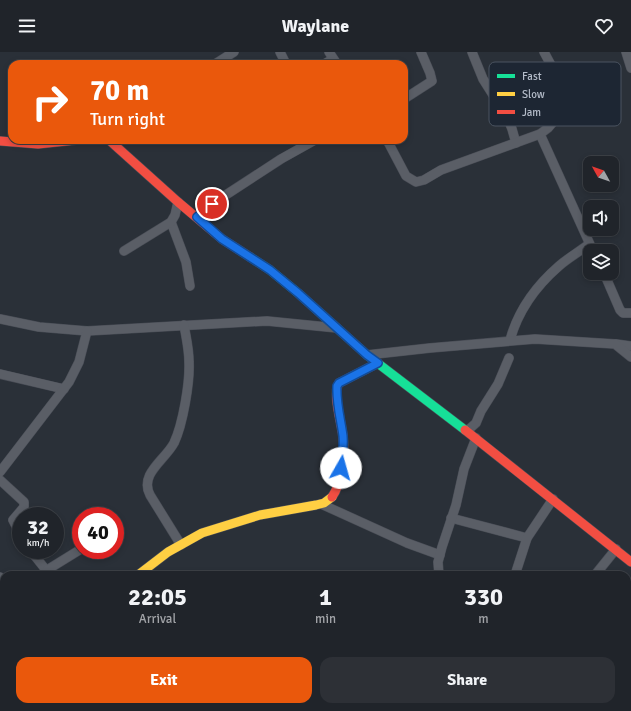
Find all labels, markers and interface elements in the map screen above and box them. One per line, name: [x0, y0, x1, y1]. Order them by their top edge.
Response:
icon: menu: [16, 15, 38, 37]
text: Waylane: [282, 15, 349, 37]
icon: heart: [593, 15, 615, 37]
legend: [489, 62, 621, 126]
text: Fast: [522, 70, 542, 83]
text: 70 m: [90, 74, 149, 108]
icon: right: [24, 76, 76, 128]
text: Slow: [522, 88, 545, 101]
text: Jam: [522, 106, 541, 119]
text: Turn right: [90, 108, 165, 130]
north arrow: [583, 156, 619, 192]
map controls: [583, 156, 619, 280]
pin: [195, 187, 229, 221]
icon: arrive: [201, 193, 223, 215]
button: sound: [583, 200, 619, 236]
button: layers: [583, 244, 619, 280]
position arrow: [320, 447, 362, 489]
speed limit sign: 40: [72, 507, 124, 559]
text: 32: [27, 515, 49, 540]
text: km/h: [27, 537, 49, 549]
text: 22:05: [128, 582, 187, 612]
text: 1: [319, 582, 332, 612]
text: 330: [464, 582, 503, 612]
text: Arrival: [139, 611, 176, 627]
text: min: [315, 611, 336, 627]
text: m: [478, 611, 489, 627]
button: Exit: [16, 657, 312, 703]
button: Share: [320, 657, 615, 703]

